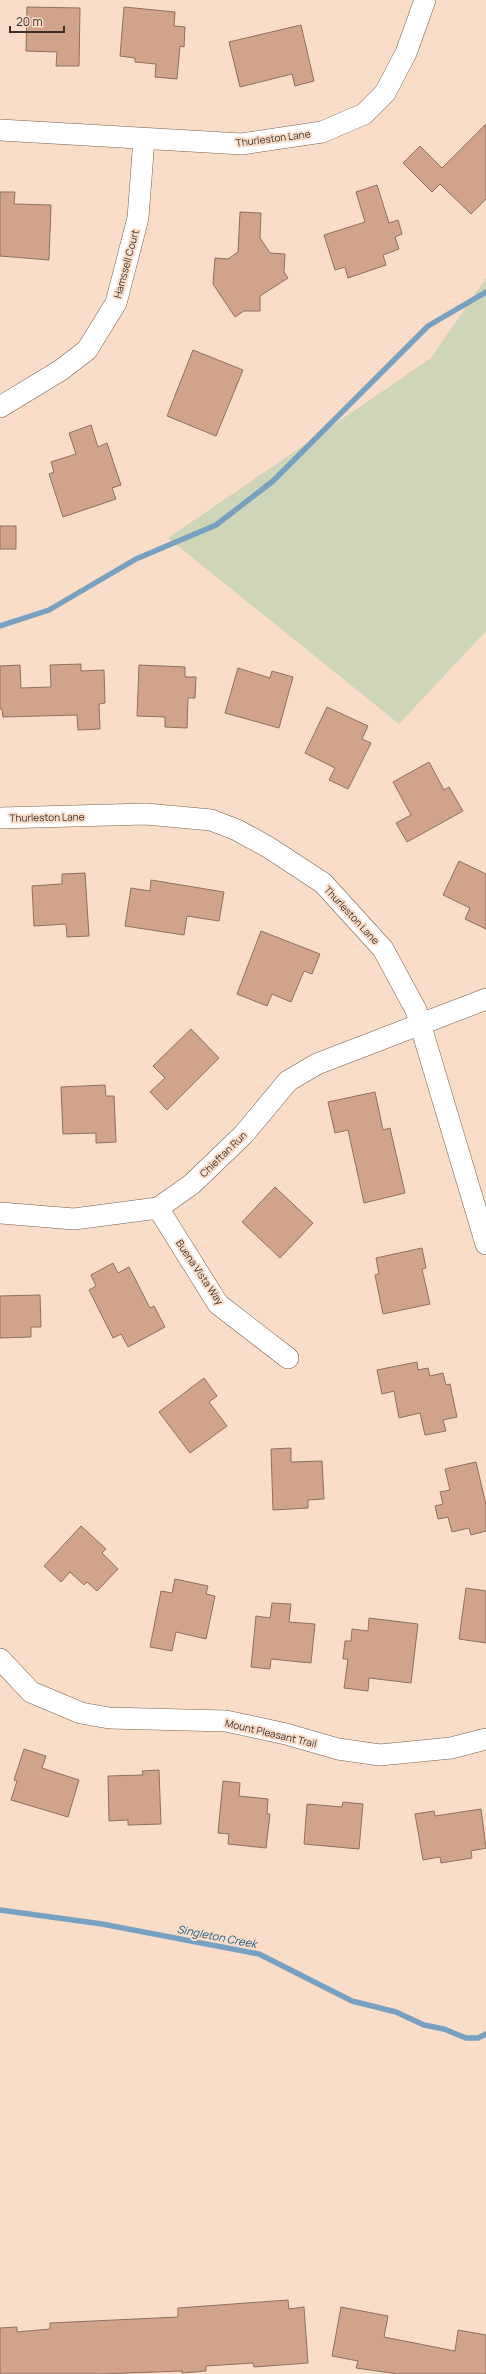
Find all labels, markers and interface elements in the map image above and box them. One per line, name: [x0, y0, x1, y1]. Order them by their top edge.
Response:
scale bar: [10, 8, 64, 34]
text: 20 m: [16, 13, 43, 30]
street label: Thurleston Lane: [235, 126, 311, 150]
street label: Hamssell Court: [110, 228, 142, 300]
street label: Thurleston Lane: [9, 809, 85, 825]
street label: Thurleston Lane: [321, 883, 383, 947]
street label: Chieftan Run: [196, 1128, 250, 1180]
street label: Buena Vista Way: [173, 1237, 227, 1308]
street label: Mount Pleasant Trail: [224, 1716, 318, 1750]
water label: Singleton Creek: [176, 1921, 260, 1951]

